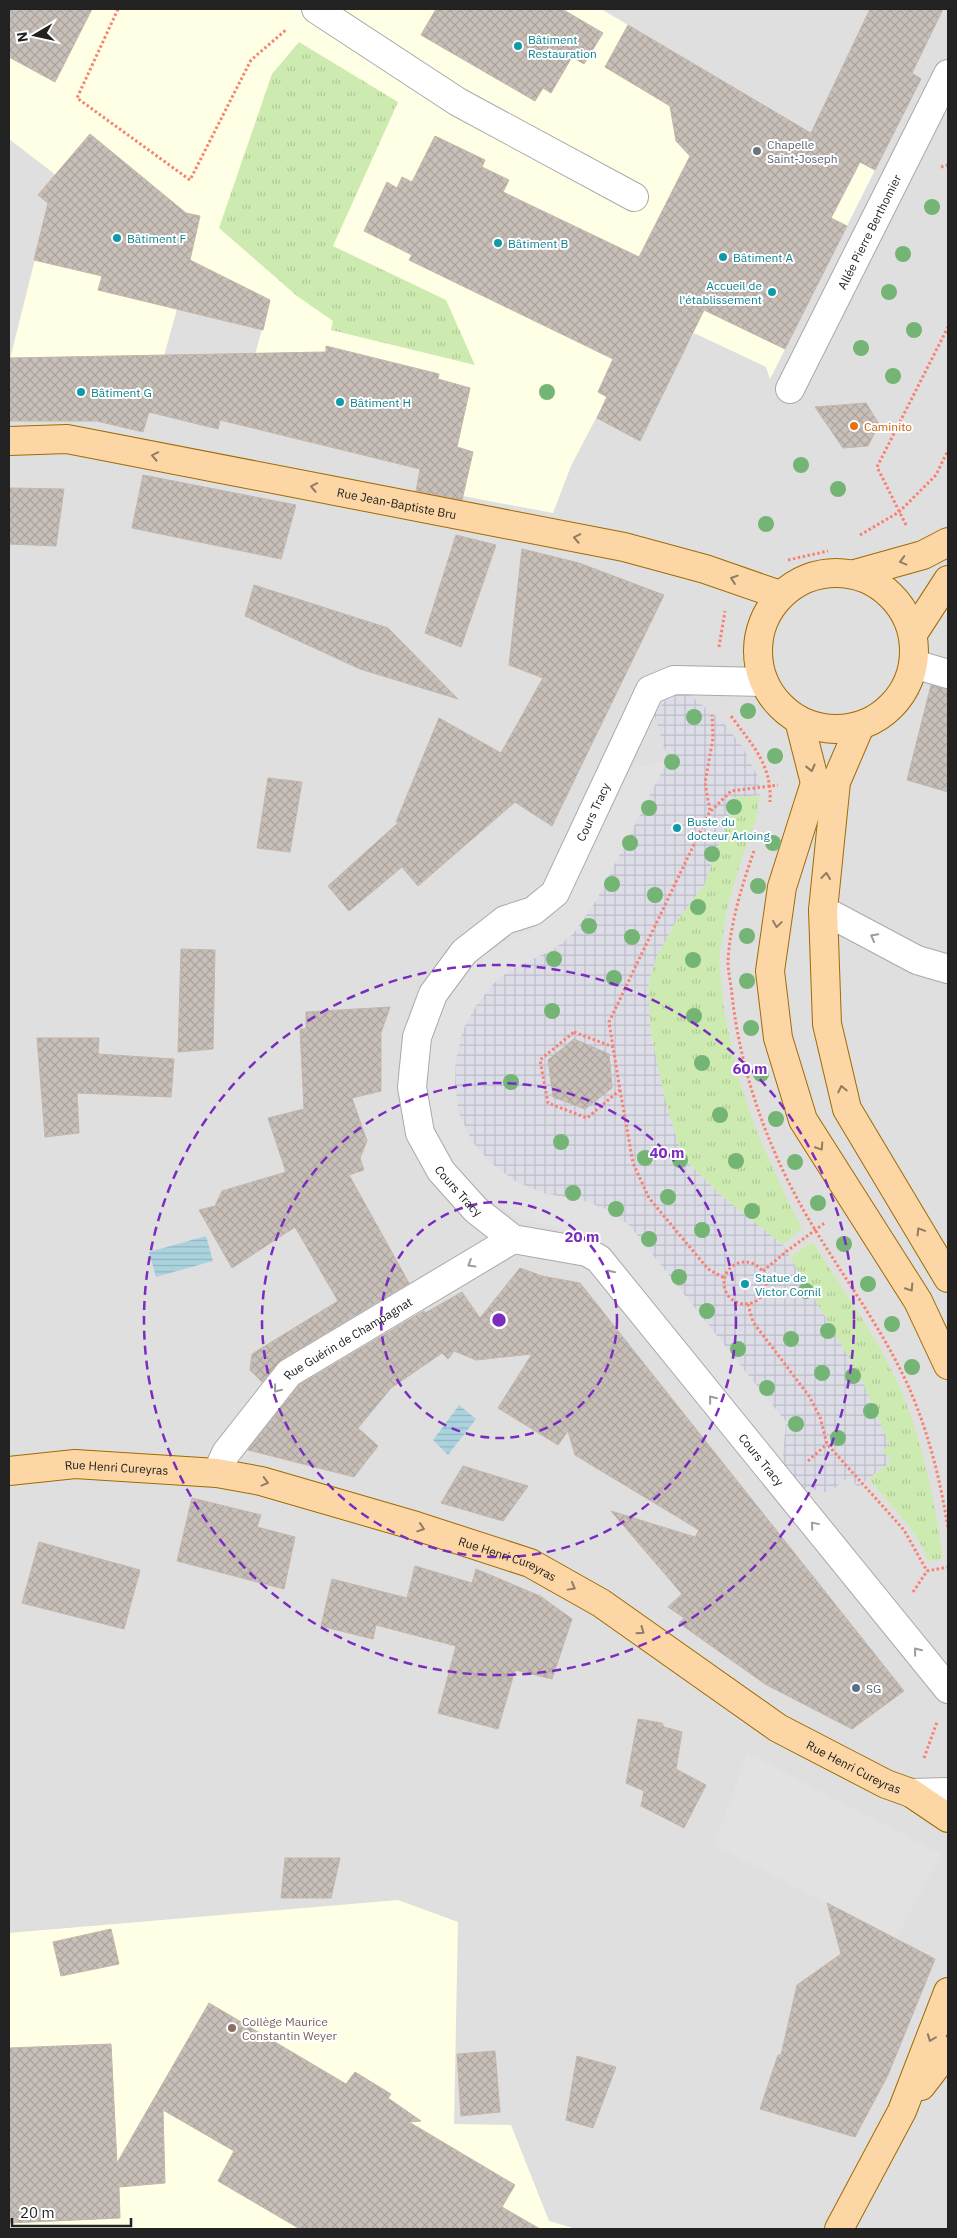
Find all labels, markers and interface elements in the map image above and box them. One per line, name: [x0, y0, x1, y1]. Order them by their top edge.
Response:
north arrow: [10, 10, 60, 60]
text: N: [12, 31, 32, 43]
place label: Bâtiment Restauration: [528, 32, 597, 61]
marker: Bâtiment Restauration: [512, 40, 524, 52]
place label: Chapelle Saint-Joseph: [767, 137, 838, 166]
marker: Chapelle Saint-Joseph: [751, 145, 763, 157]
street label: Allée Pierre Berthomier: [834, 171, 904, 292]
place label: Bâtiment F: [127, 231, 186, 246]
marker: Bâtiment F: [111, 232, 123, 244]
place label: Bâtiment B: [508, 236, 568, 251]
marker: Bâtiment B: [492, 237, 504, 249]
place label: Bâtiment A: [733, 250, 793, 265]
marker: Bâtiment A: [717, 251, 729, 263]
place label: Accueil de l'établissement: [679, 278, 762, 307]
marker: Accueil de l'établissement: [766, 286, 778, 298]
place label: Bâtiment G: [91, 385, 152, 400]
marker: Bâtiment G: [75, 386, 87, 398]
place label: Bâtiment H: [350, 395, 411, 410]
marker: Bâtiment H: [334, 396, 346, 408]
place label: Caminito: [864, 419, 912, 434]
marker: Caminito: [848, 420, 860, 432]
one-way arrow: [151, 451, 159, 461]
one-way arrow: [310, 482, 319, 493]
street label: Rue Jean-Baptiste Bru: [336, 484, 458, 522]
one-way arrow: [573, 533, 581, 544]
one-way arrow: [900, 555, 908, 565]
one-way arrow: [730, 575, 739, 585]
one-way arrow: [805, 763, 816, 772]
street label: Cours Tracy: [573, 780, 613, 844]
place label: Buste du docteur Arloing: [687, 814, 770, 843]
marker: Buste du docteur Arloing: [671, 822, 683, 834]
one-way arrow: [820, 872, 831, 880]
one-way arrow: [772, 920, 783, 928]
one-way arrow: [870, 933, 879, 943]
text: 60 m: [733, 1059, 767, 1078]
one-way arrow: [837, 1085, 848, 1094]
one-way arrow: [814, 1141, 823, 1151]
text: 40 m: [650, 1143, 684, 1162]
street label: Cours Tracy: [432, 1163, 485, 1219]
text: 20 m: [565, 1227, 599, 1246]
one-way arrow: [917, 1227, 927, 1236]
one-way arrow: [468, 1257, 477, 1267]
one-way arrow: [606, 1269, 615, 1278]
place label: Statue de Victor Cornil: [755, 1270, 821, 1299]
marker: Statue de Victor Cornil: [739, 1278, 751, 1290]
one-way arrow: [904, 1282, 913, 1291]
street label: Rue Guérin de Champagnat: [280, 1294, 415, 1382]
centre of rings: [490, 1311, 508, 1329]
one-way arrow: [274, 1383, 282, 1392]
one-way arrow: [710, 1396, 718, 1405]
street label: Cours Tracy: [736, 1430, 787, 1489]
street label: Rue Henri Cureyras: [64, 1456, 169, 1477]
one-way arrow: [261, 1477, 269, 1487]
one-way arrow: [417, 1522, 425, 1532]
one-way arrow: [812, 1522, 820, 1531]
street label: Rue Henri Cureyras: [457, 1533, 559, 1584]
one-way arrow: [567, 1580, 576, 1590]
one-way arrow: [635, 1625, 645, 1634]
one-way arrow: [915, 1648, 923, 1657]
place label: SG: [866, 1681, 881, 1696]
marker: SG: [850, 1682, 862, 1694]
street label: Rue Henri Cureyras: [804, 1737, 903, 1796]
place label: Collège Maurice Constantin Weyer: [242, 2014, 338, 2043]
marker: Collège Maurice Constantin Weyer: [226, 2022, 238, 2034]
one-way arrow: [926, 2033, 936, 2041]
scale bar: [12, 2196, 131, 2228]
text: 20 m: [20, 2203, 55, 2222]

